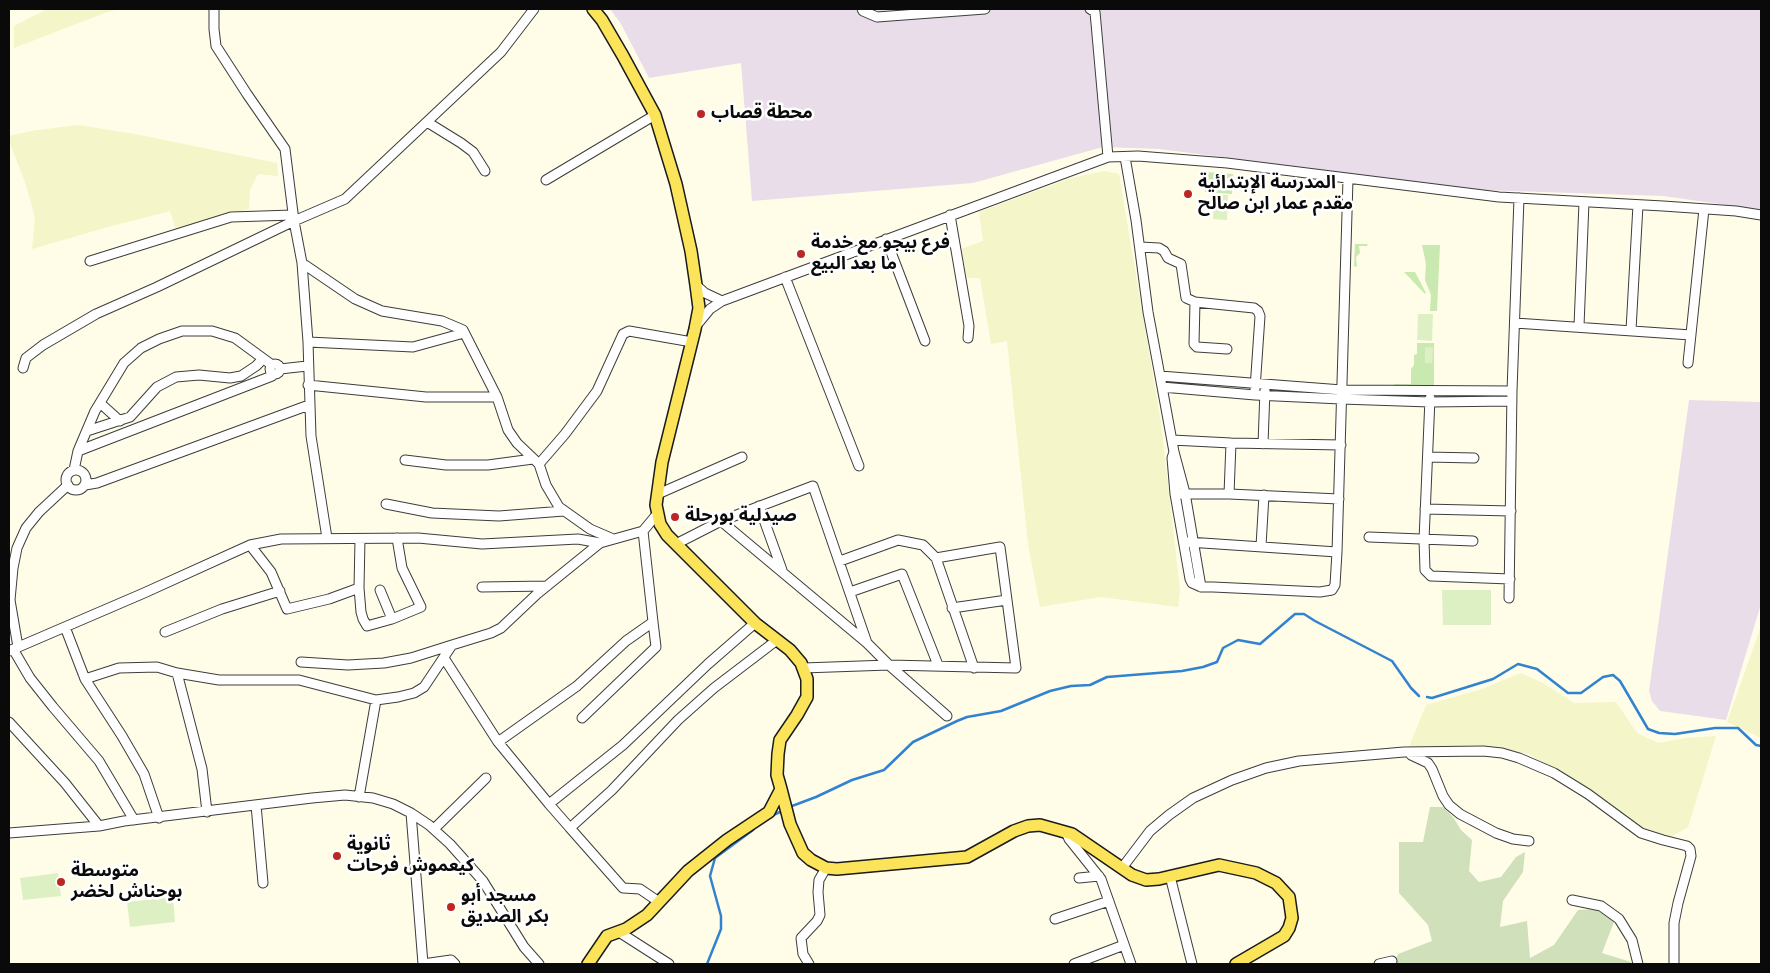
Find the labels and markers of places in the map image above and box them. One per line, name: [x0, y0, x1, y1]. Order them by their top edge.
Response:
place label: محطة قصاب: [711, 103, 813, 125]
marker: محطة قصاب: [695, 108, 707, 120]
place label: المدرسة الإبتدائية مقدم عمار ابن صالح: [1198, 173, 1353, 215]
marker: المدرسة الإبتدائية مقدم عمار ابن صالح: [1182, 188, 1194, 200]
place label: فرع بيجو مع خدمة ما بعد البيع: [811, 233, 950, 276]
marker: فرع بيجو مع خدمة ما بعد البيع: [795, 248, 807, 260]
place label: صيدلية بورحلة: [685, 506, 797, 528]
marker: صيدلية بورحلة: [669, 511, 681, 523]
place label: ثانوية كيعموش فرحات: [347, 835, 474, 878]
marker: ثانوية كيعموش فرحات: [331, 850, 343, 862]
place label: متوسطة بوحناش لخضر: [71, 861, 183, 904]
marker: متوسطة بوحناش لخضر: [55, 876, 67, 888]
place label: مسجد أبو بكر الصديق: [461, 886, 549, 929]
marker: مسجد أبو بكر الصديق: [445, 901, 457, 913]

